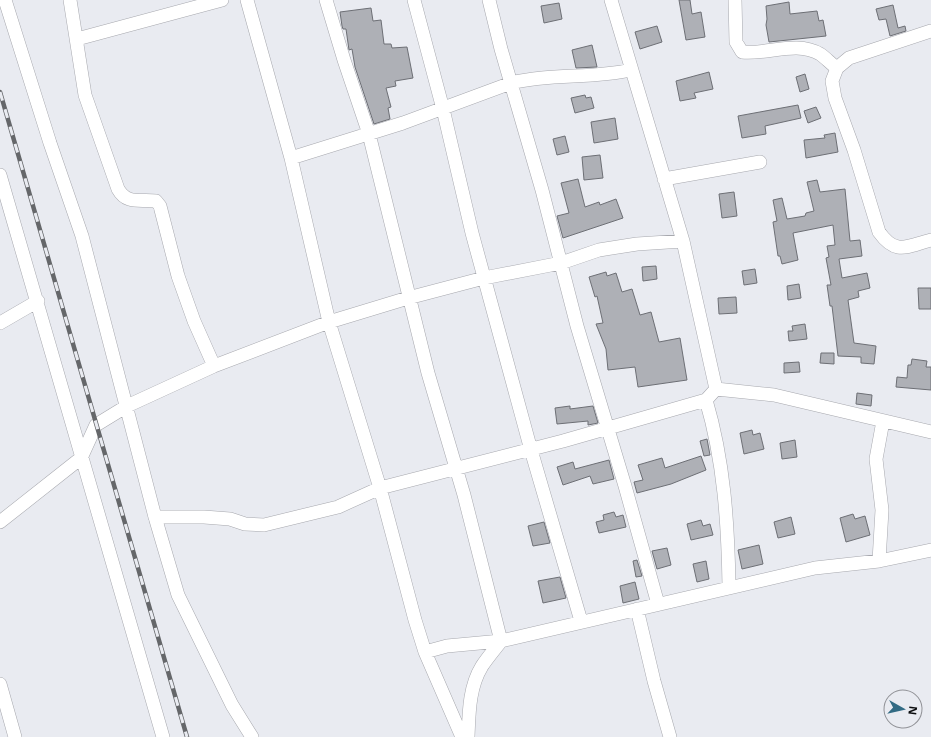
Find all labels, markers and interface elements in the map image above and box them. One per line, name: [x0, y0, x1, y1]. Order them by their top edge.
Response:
north arrow: [883, 689, 923, 729]
text: N: [905, 705, 921, 716]

